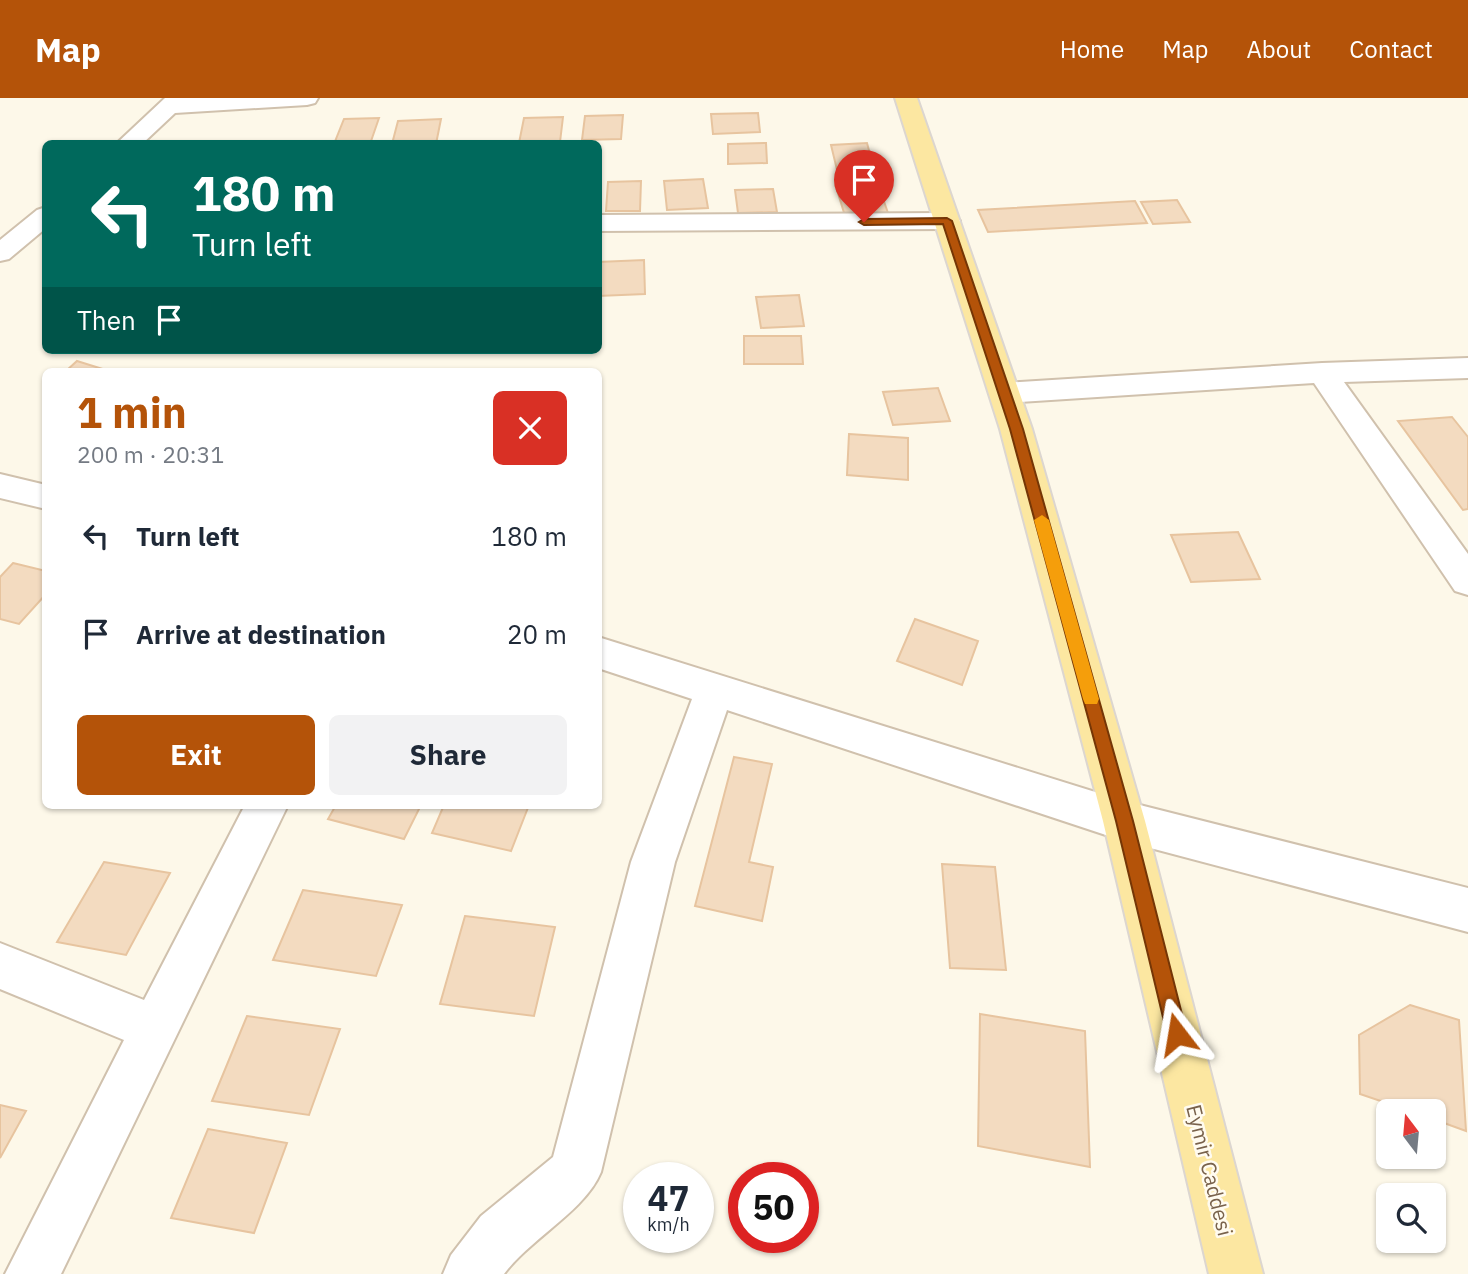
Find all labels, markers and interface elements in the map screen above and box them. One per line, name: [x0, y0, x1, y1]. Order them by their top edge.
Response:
text: Map: [35, 28, 101, 71]
text: Home: [1060, 33, 1124, 65]
text: Map: [1162, 33, 1208, 65]
text: About: [1246, 33, 1311, 65]
text: Contact: [1349, 33, 1433, 65]
pin: [834, 150, 894, 222]
text: 180 m: [192, 161, 336, 224]
icon: arrive: [845, 161, 883, 199]
icon: left: [77, 168, 168, 259]
text: Turn left: [192, 223, 312, 265]
icon: arrive: [150, 301, 188, 339]
text: Then: [77, 303, 136, 337]
text: 1 min: [77, 385, 187, 440]
button: close: [493, 391, 567, 465]
text: 200 m · 20:31: [77, 439, 224, 469]
icon: left: [77, 517, 115, 555]
text: Turn left: [136, 519, 239, 553]
text: 180 m: [491, 519, 567, 553]
icon: arrive: [77, 615, 115, 653]
text: Arrive at destination: [136, 617, 386, 651]
text: 20 m: [507, 617, 567, 651]
button: Exit: [77, 715, 315, 795]
button: Share: [329, 715, 567, 795]
position arrow: [1140, 997, 1214, 1071]
north arrow: [1376, 1099, 1446, 1169]
map controls: [1376, 1099, 1446, 1253]
street label: Eymir Caddesi: [1180, 1101, 1240, 1239]
speed limit sign: 50: [728, 1162, 819, 1253]
text: 47: [647, 1175, 690, 1221]
button: search: [1376, 1183, 1446, 1253]
text: km/h: [647, 1213, 690, 1236]

